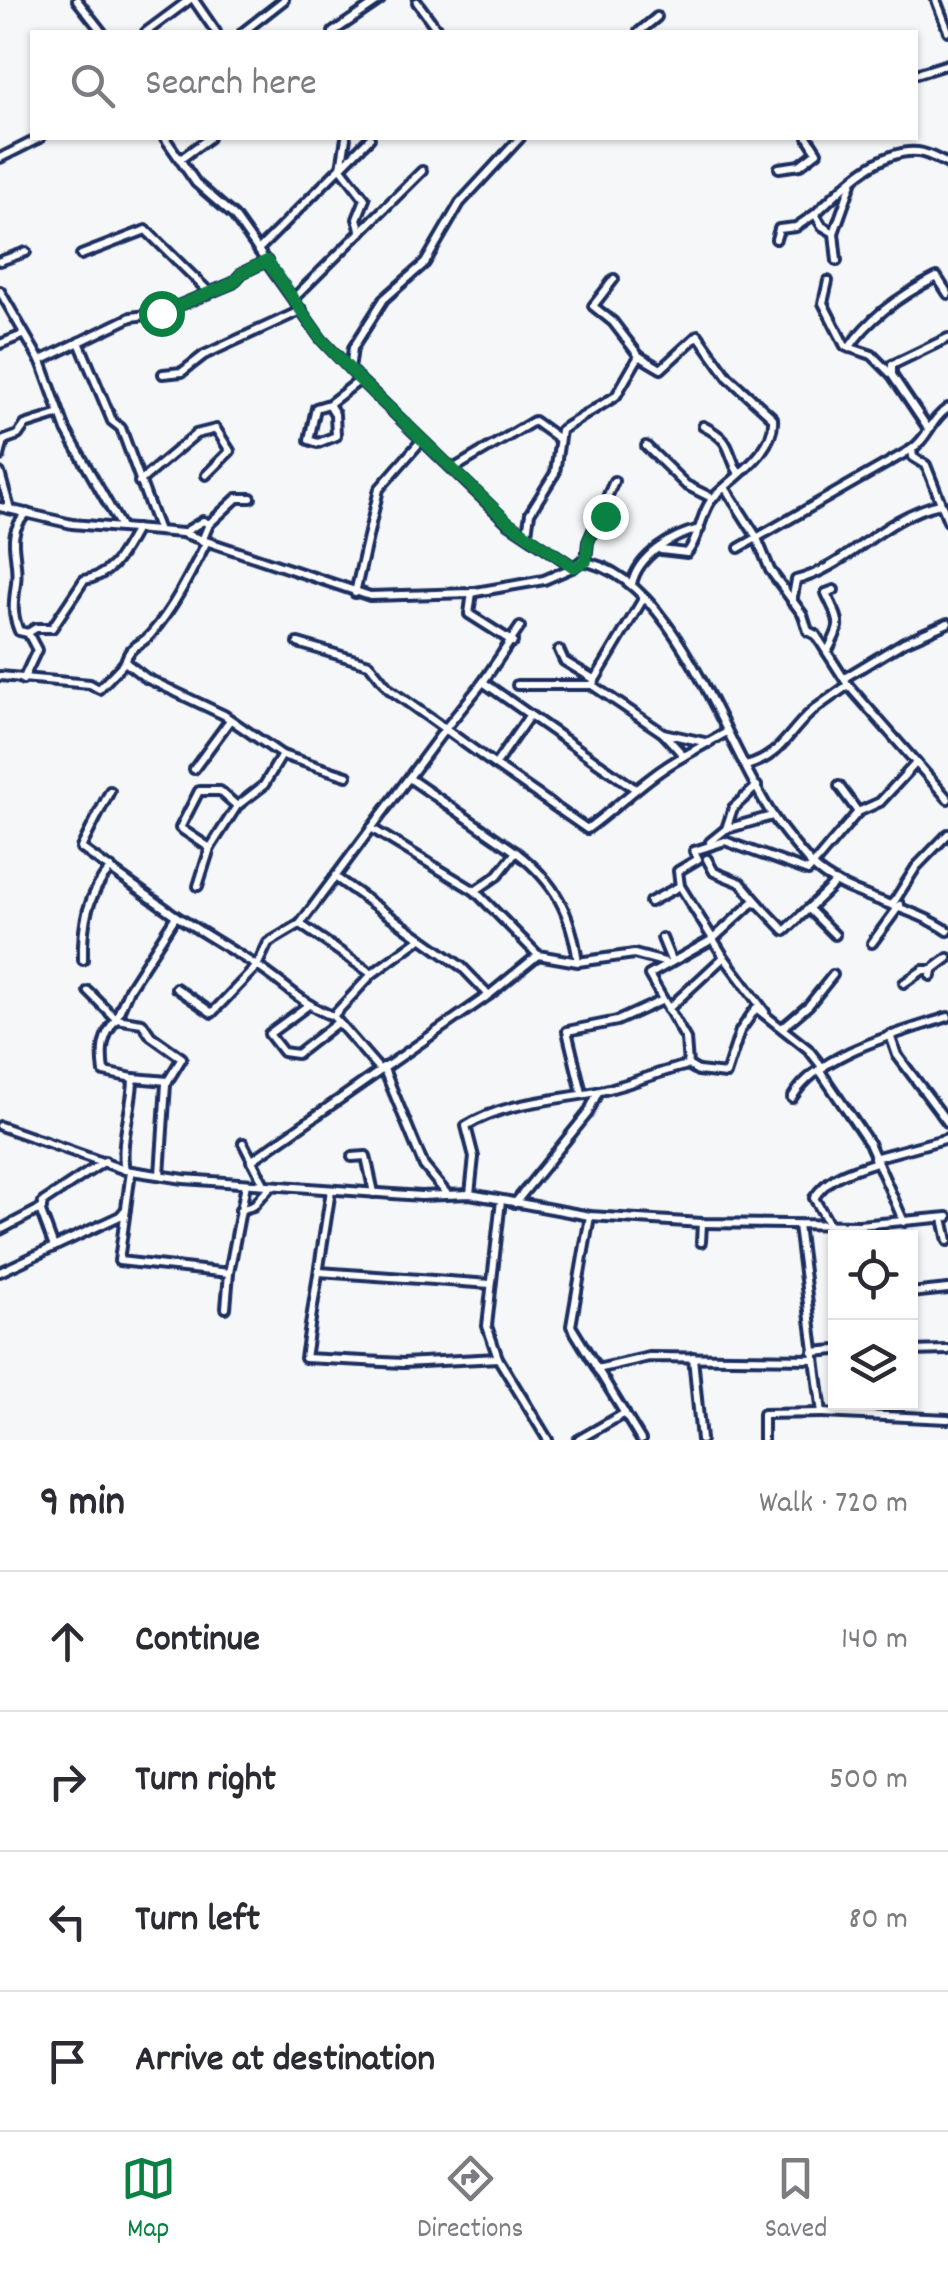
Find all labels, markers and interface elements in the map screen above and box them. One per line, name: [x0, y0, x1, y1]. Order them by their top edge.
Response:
search box: [30, 30, 918, 140]
icon: search: [65, 58, 120, 113]
text: Search here: [145, 58, 317, 113]
route start: [139, 291, 185, 337]
route end: [583, 494, 629, 540]
map controls: [828, 1230, 918, 1410]
button: locate: [828, 1230, 918, 1320]
button: layers: [828, 1320, 918, 1410]
text: 9 min: [40, 1475, 125, 1535]
text: Walk · 720 m: [759, 1482, 908, 1528]
icon: ahead: [40, 1614, 95, 1669]
text: Continue: [135, 1614, 260, 1669]
text: 140 m: [841, 1618, 908, 1664]
icon: right: [40, 1754, 95, 1809]
text: Turn right: [135, 1754, 276, 1809]
text: 500 m: [829, 1758, 908, 1804]
icon: left: [40, 1894, 95, 1949]
text: Turn left: [135, 1894, 260, 1949]
text: 80 m: [848, 1898, 908, 1944]
icon: arrive: [40, 2034, 95, 2089]
text: Arrive at destination: [135, 2034, 435, 2089]
tab: Map: [121, 2151, 176, 2251]
tab: Directions: [417, 2151, 523, 2251]
tab: Saved: [765, 2151, 827, 2251]

